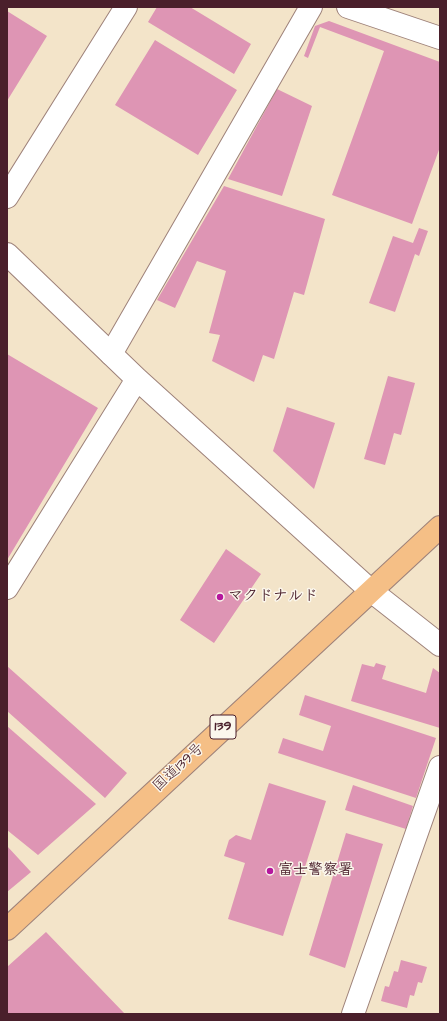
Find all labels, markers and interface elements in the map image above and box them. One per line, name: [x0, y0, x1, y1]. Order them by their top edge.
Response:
place label: マクドナルド: [228, 588, 318, 606]
marker: マクドナルド: [215, 592, 225, 602]
road number: 139: [210, 715, 236, 739]
street label: 国道139号: [150, 740, 208, 796]
place label: 富士警察署: [278, 862, 353, 880]
marker: 富士警察署: [265, 866, 275, 876]

